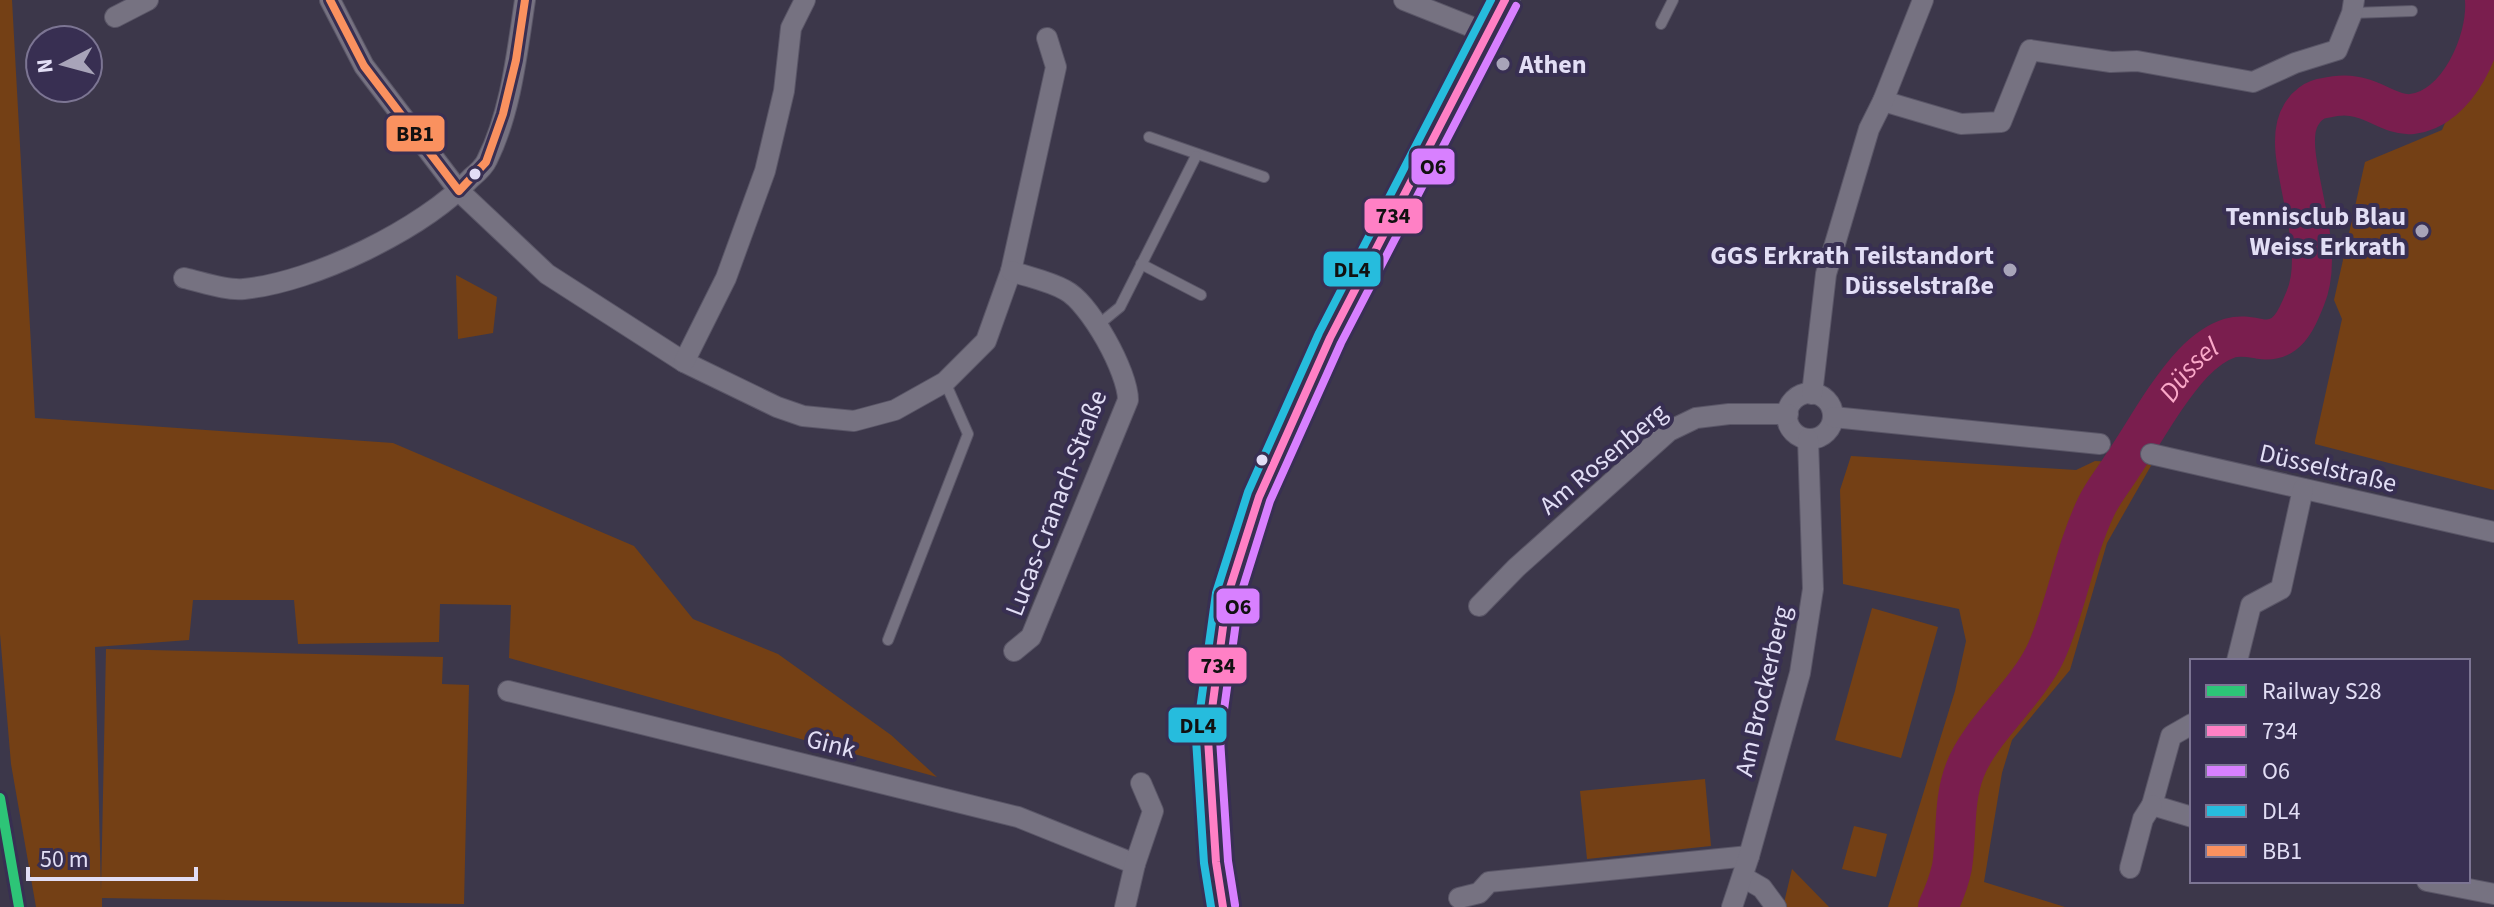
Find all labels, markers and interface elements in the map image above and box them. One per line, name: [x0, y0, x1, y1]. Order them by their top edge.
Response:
north arrow: [24, 24, 104, 104]
place label: Athen: [1518, 46, 1587, 83]
marker: Athen: [1494, 55, 1512, 73]
text: N: [28, 57, 62, 75]
line badge: BB1: [385, 114, 446, 153]
text: BB1: [396, 118, 434, 150]
line badge: O6: [1410, 147, 1456, 186]
text: O6: [1420, 151, 1446, 183]
unlabelled marker: [467, 166, 483, 182]
line badge: 734: [1363, 197, 1424, 235]
place label: Tennisclub Blau Weiss Erkrath: [2226, 198, 2406, 265]
text: 734: [1376, 200, 1411, 232]
marker: Tennisclub Blau Weiss Erkrath: [2413, 222, 2431, 240]
place label: GGS Erkrath Teilstandort Düsselstraße: [1710, 237, 1994, 304]
line badge: DL4: [1322, 250, 1382, 288]
text: DL4: [1334, 254, 1371, 286]
marker: GGS Erkrath Teilstandort Düsselstraße: [2001, 261, 2019, 279]
water label: Düssel: [2149, 328, 2227, 410]
street label: Lucas-Cranach-Straße: [996, 385, 1116, 621]
street label: Am Rosenberg: [1531, 394, 1675, 524]
street label: Düsselstraße: [2256, 434, 2400, 502]
unlabelled marker: [1254, 452, 1270, 468]
line badge: O6: [1215, 587, 1261, 625]
text: O6: [1225, 591, 1251, 623]
street label: Am Brockerberg: [1725, 602, 1801, 780]
line badge: 734: [1187, 646, 1248, 685]
text: 734: [1201, 650, 1236, 682]
legend: [2190, 659, 2470, 883]
text: Railway S28: [2262, 674, 2381, 709]
line badge: DL4: [1167, 706, 1228, 744]
text: DL4: [1180, 710, 1217, 742]
text: 734: [2262, 714, 2298, 749]
street label: Gink: [802, 720, 860, 768]
text: O6: [2262, 754, 2290, 789]
text: DL4: [2262, 794, 2300, 829]
scale bar: [28, 831, 196, 881]
text: BB1: [2262, 834, 2302, 869]
text: 50 m: [40, 842, 89, 877]

